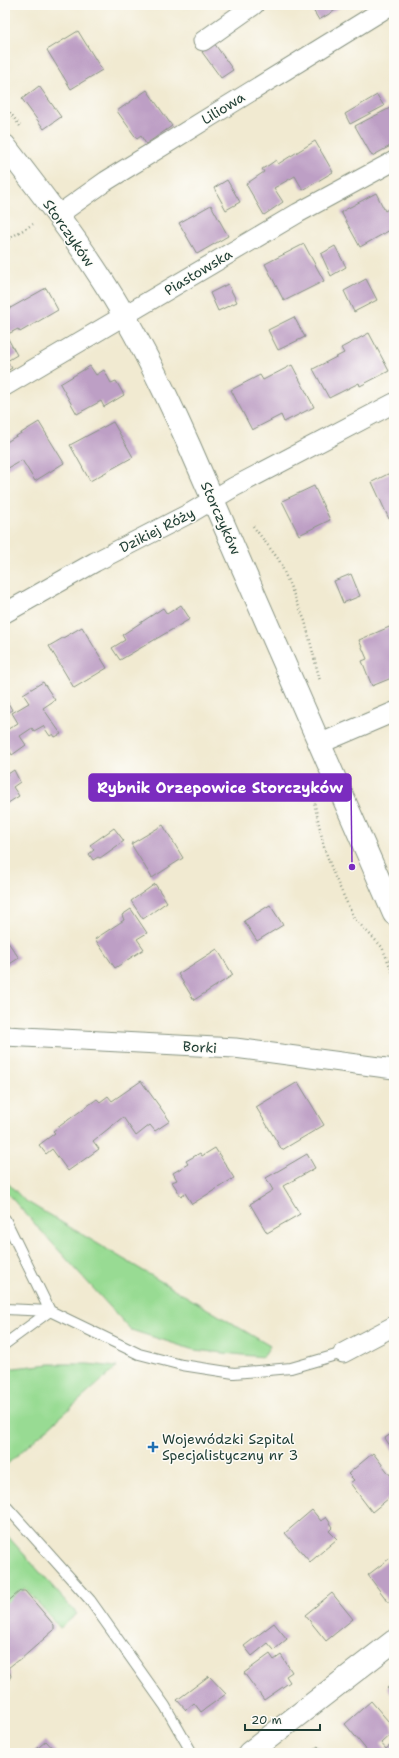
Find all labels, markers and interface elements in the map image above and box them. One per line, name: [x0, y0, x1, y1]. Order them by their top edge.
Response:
street label: Liliowa: [198, 87, 248, 128]
street label: Storczyków: [39, 196, 99, 270]
street label: Piastowska: [161, 245, 236, 299]
street label: Storczyków: [197, 479, 245, 557]
street label: Dzikiej Róży: [116, 503, 198, 557]
callout: Rybnik Orzepowice Storczyków: [89, 774, 351, 801]
text: Rybnik Orzepowice Storczyków: [97, 778, 343, 798]
street label: Borki: [182, 1037, 218, 1057]
place label: Wojewódzki Szpital Specjalistyczny nr 3: [162, 1430, 298, 1464]
marker: Wojewódzki Szpital Specjalistyczny nr 3: [147, 1441, 159, 1453]
scale bar: [245, 1706, 320, 1732]
text: 20 m: [251, 1712, 282, 1728]

